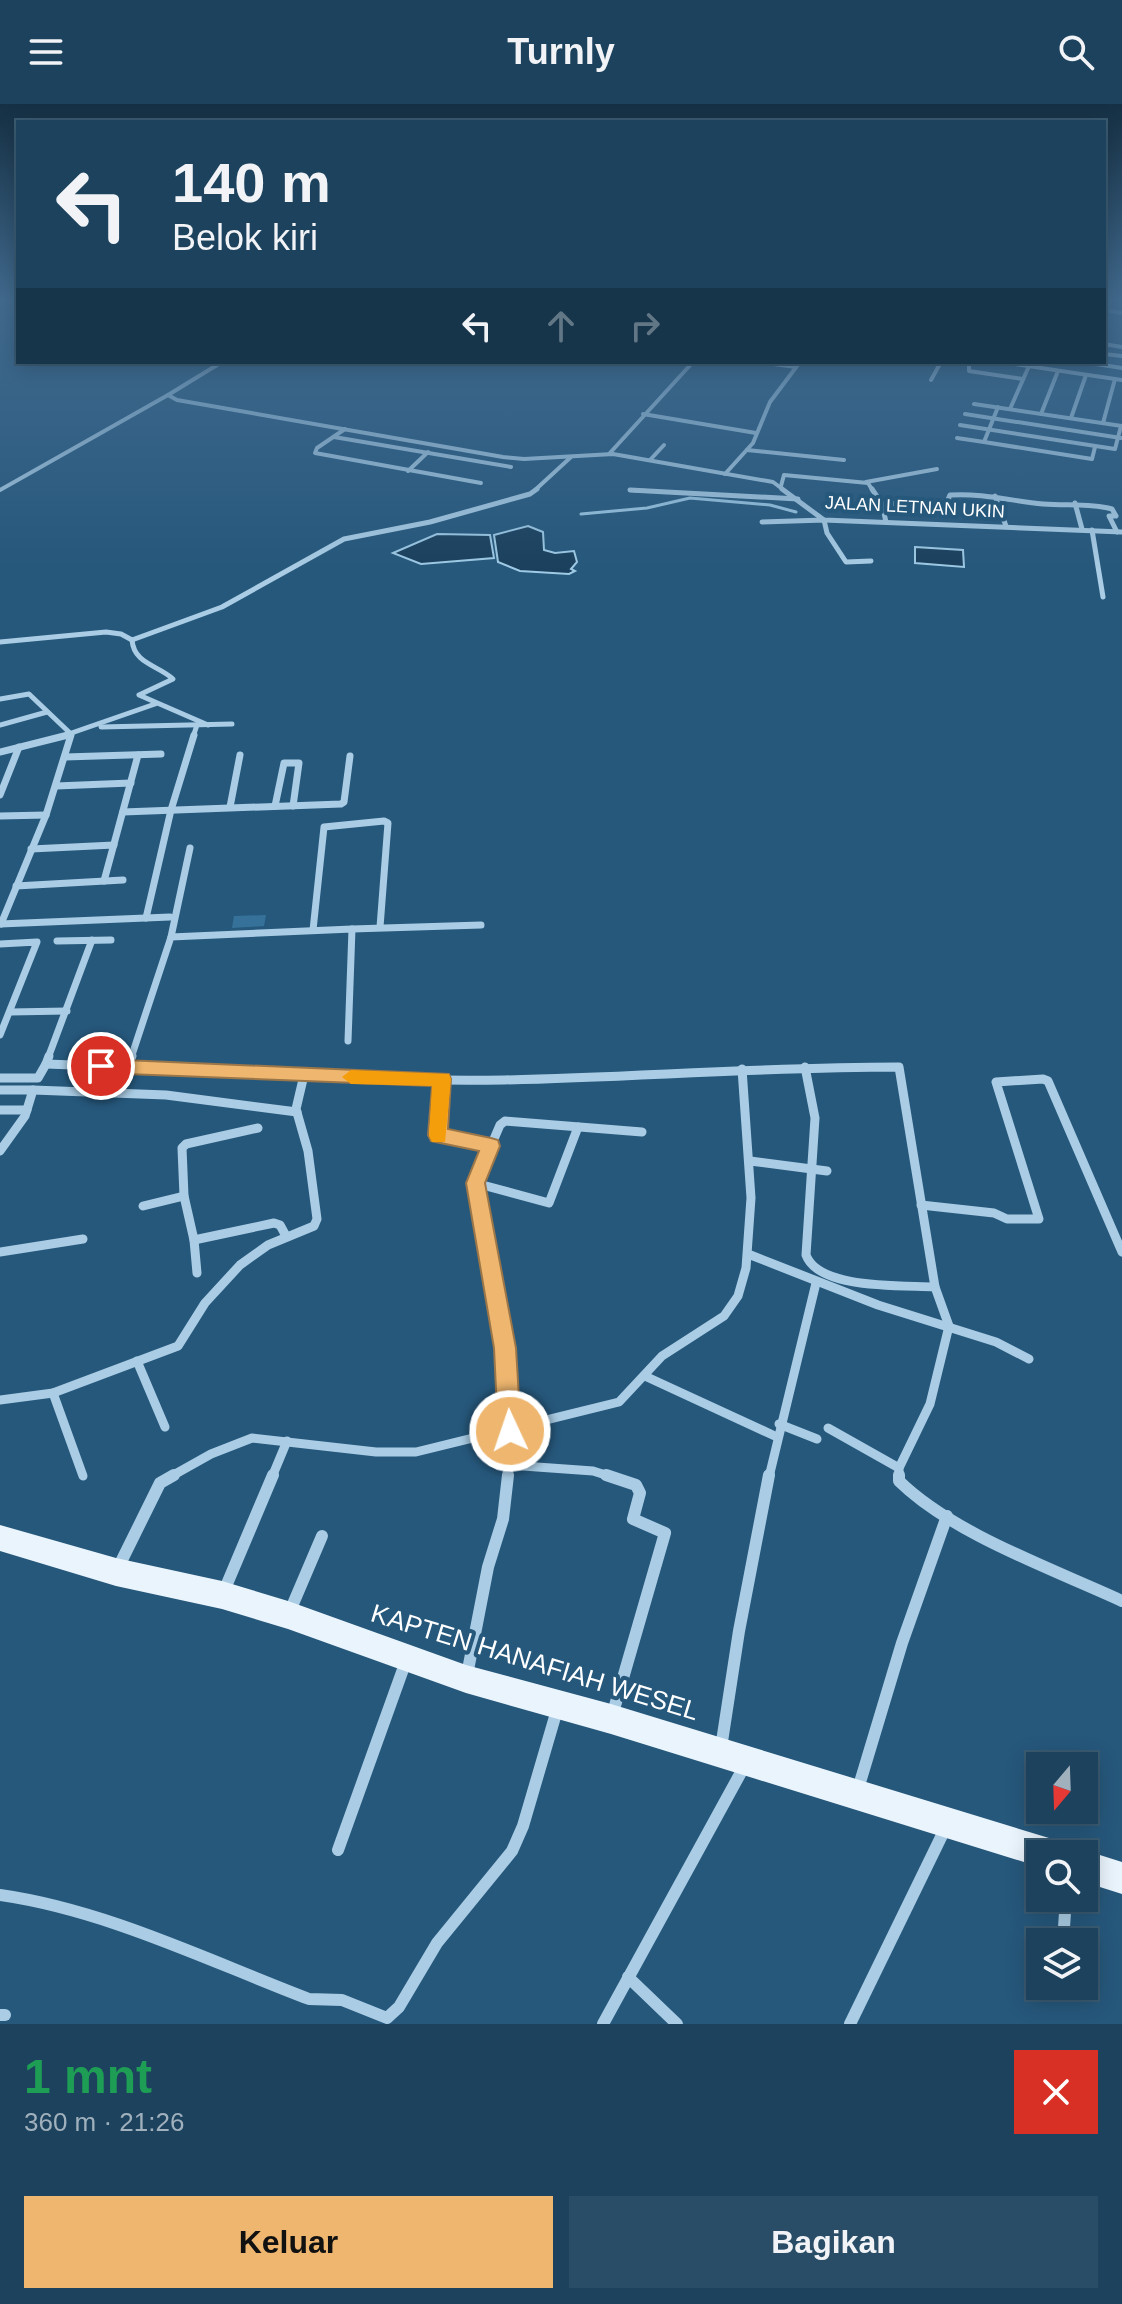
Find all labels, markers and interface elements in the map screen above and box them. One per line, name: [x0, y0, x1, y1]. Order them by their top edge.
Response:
icon: menu: [24, 30, 68, 74]
icon: search: [1054, 30, 1098, 74]
text: Turnly: [507, 31, 615, 72]
text: 140 m: [172, 151, 331, 214]
icon: left: [40, 152, 144, 256]
text: Belok kiri: [172, 217, 318, 258]
icon: left: [455, 304, 499, 348]
icon: ahead: [539, 304, 583, 348]
icon: right: [623, 304, 667, 348]
street label: JALAN LETNAN UKIN: [825, 492, 1005, 522]
pin: [67, 1032, 135, 1100]
icon: arrive: [79, 1044, 123, 1088]
position arrow: [468, 1389, 552, 1473]
street label: KAPTEN HANAFIAH WESEL: [368, 1598, 702, 1726]
north arrow: [1026, 1752, 1098, 1824]
map controls: [1026, 1752, 1098, 2000]
button: search: [1026, 1840, 1098, 1912]
button: layers: [1026, 1928, 1098, 2000]
text: 1 mnt: [24, 2050, 152, 2103]
button: close: [1014, 2050, 1098, 2134]
text: 360 m · 21:26: [24, 2107, 184, 2137]
button: Keluar: [24, 2196, 553, 2288]
button: Bagikan: [569, 2196, 1098, 2288]

